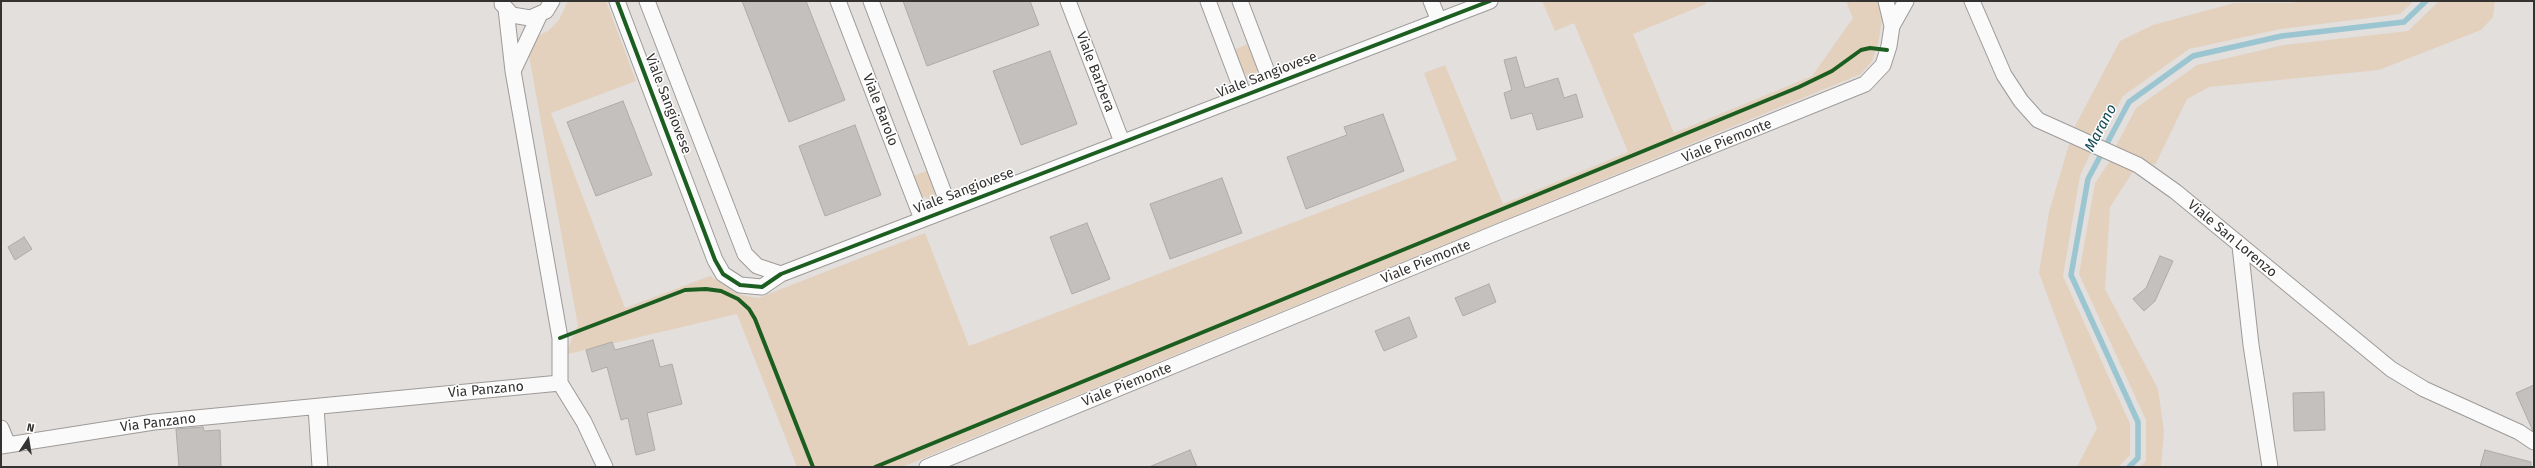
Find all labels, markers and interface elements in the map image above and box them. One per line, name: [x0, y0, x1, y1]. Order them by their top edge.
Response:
street label: Viale Barbera: [1072, 30, 1118, 114]
street label: Viale Sangiovese: [1215, 48, 1319, 102]
street label: Viale Sangiovese: [641, 52, 695, 156]
street label: Viale Barolo: [859, 71, 901, 149]
water label: Marano: [2081, 101, 2121, 155]
street label: Viale Piemonte: [1680, 115, 1774, 167]
street label: Viale Sangiovese: [912, 164, 1016, 218]
street label: Viale San Lorenzo: [2184, 197, 2280, 281]
street label: Viale Piemonte: [1379, 236, 1473, 288]
street label: Viale Piemonte: [1080, 359, 1174, 411]
street label: Via Panzano: [447, 378, 525, 402]
street label: Via Panzano: [119, 410, 197, 436]
north arrow: [8, 420, 48, 460]
text: N: [26, 421, 36, 435]

